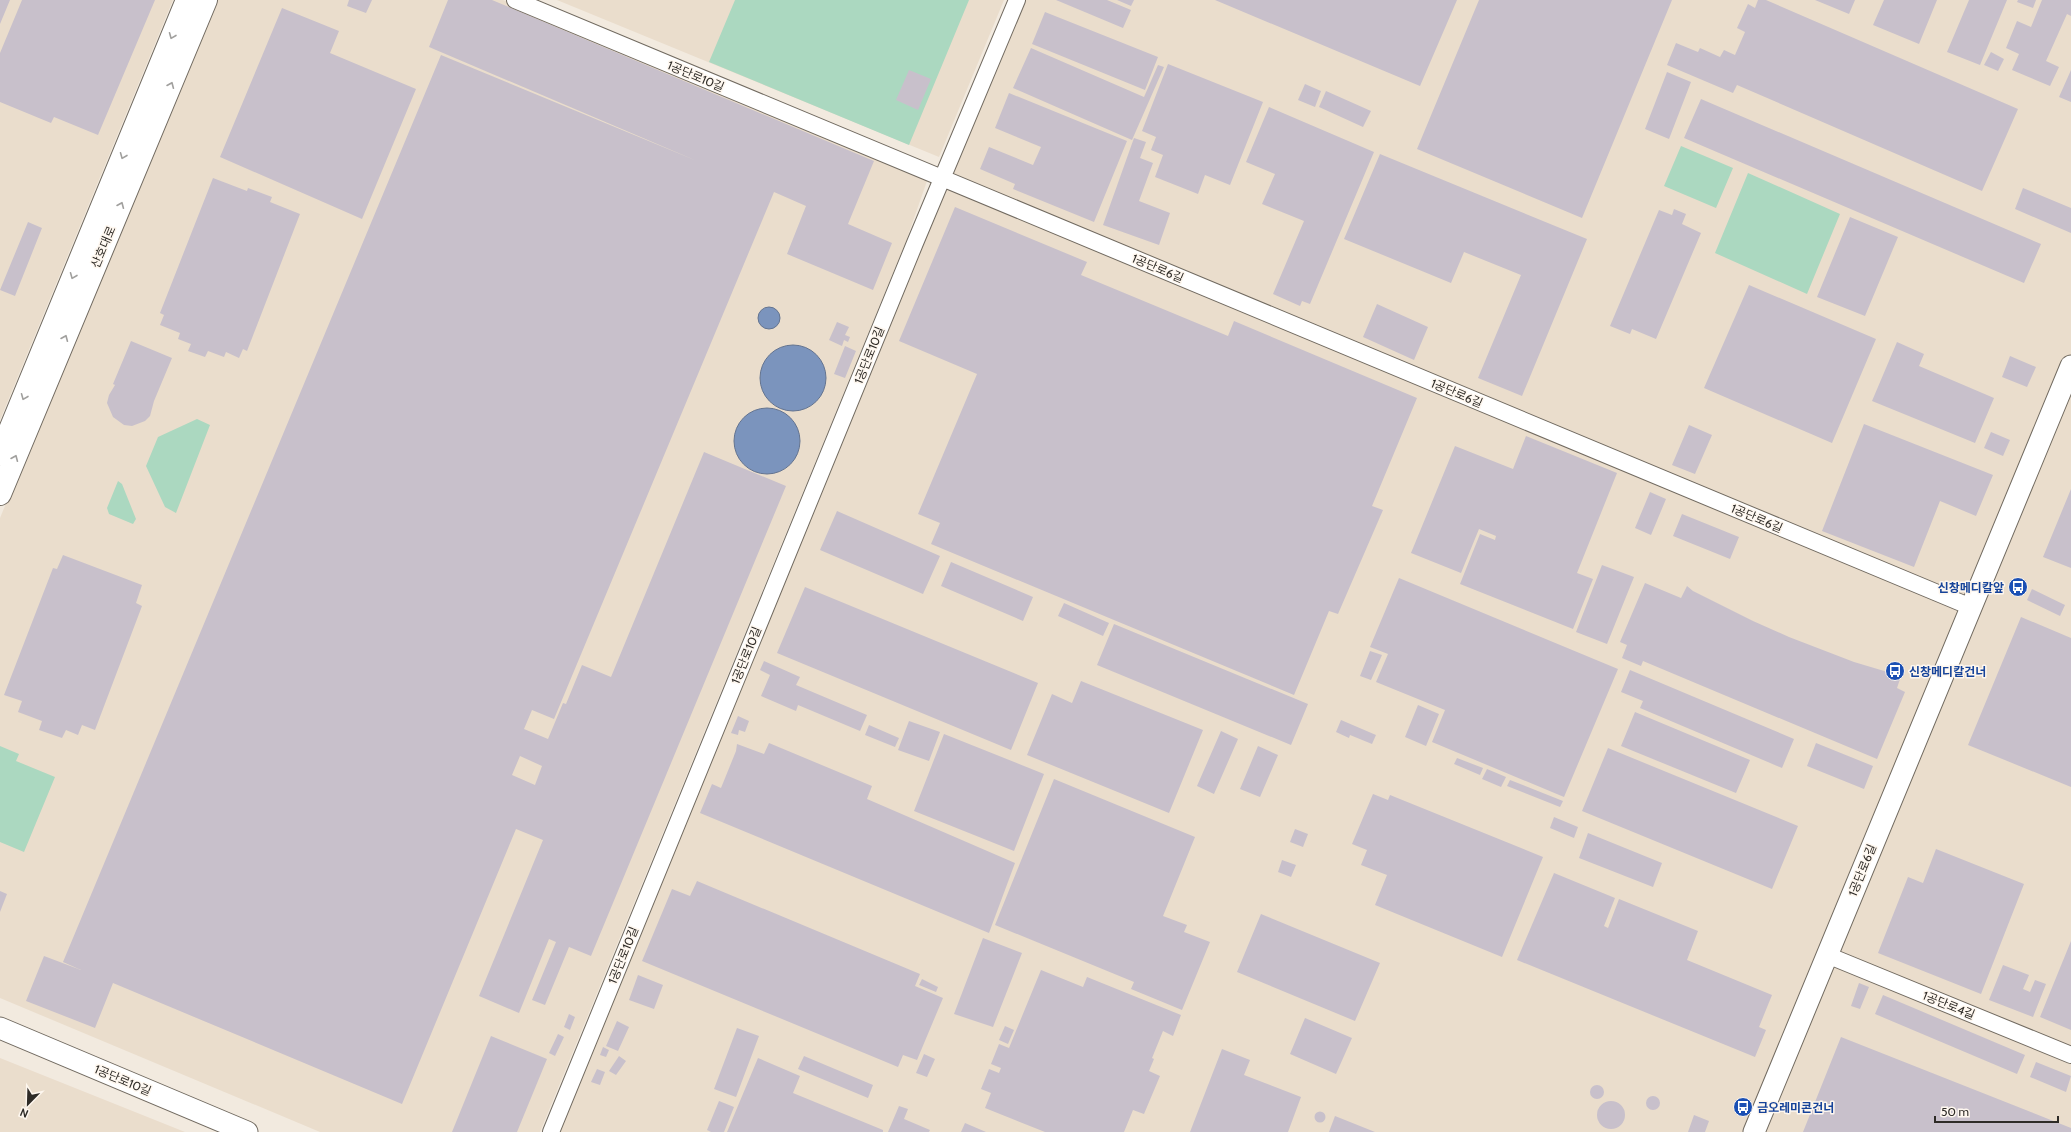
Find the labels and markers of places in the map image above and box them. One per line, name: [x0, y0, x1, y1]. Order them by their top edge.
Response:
bus stop icon: 신창메디칼앞: [2007, 576, 2029, 598]
place label: 신창메디칼앞: [1938, 580, 2004, 595]
bus stop icon: 신창메디칼건너: [1884, 660, 1906, 682]
place label: 신창메디칼건너: [1909, 664, 1986, 679]
bus stop icon: 금오레미콘건너: [1732, 1096, 1754, 1118]
place label: 금오레미콘건너: [1757, 1100, 1834, 1115]

